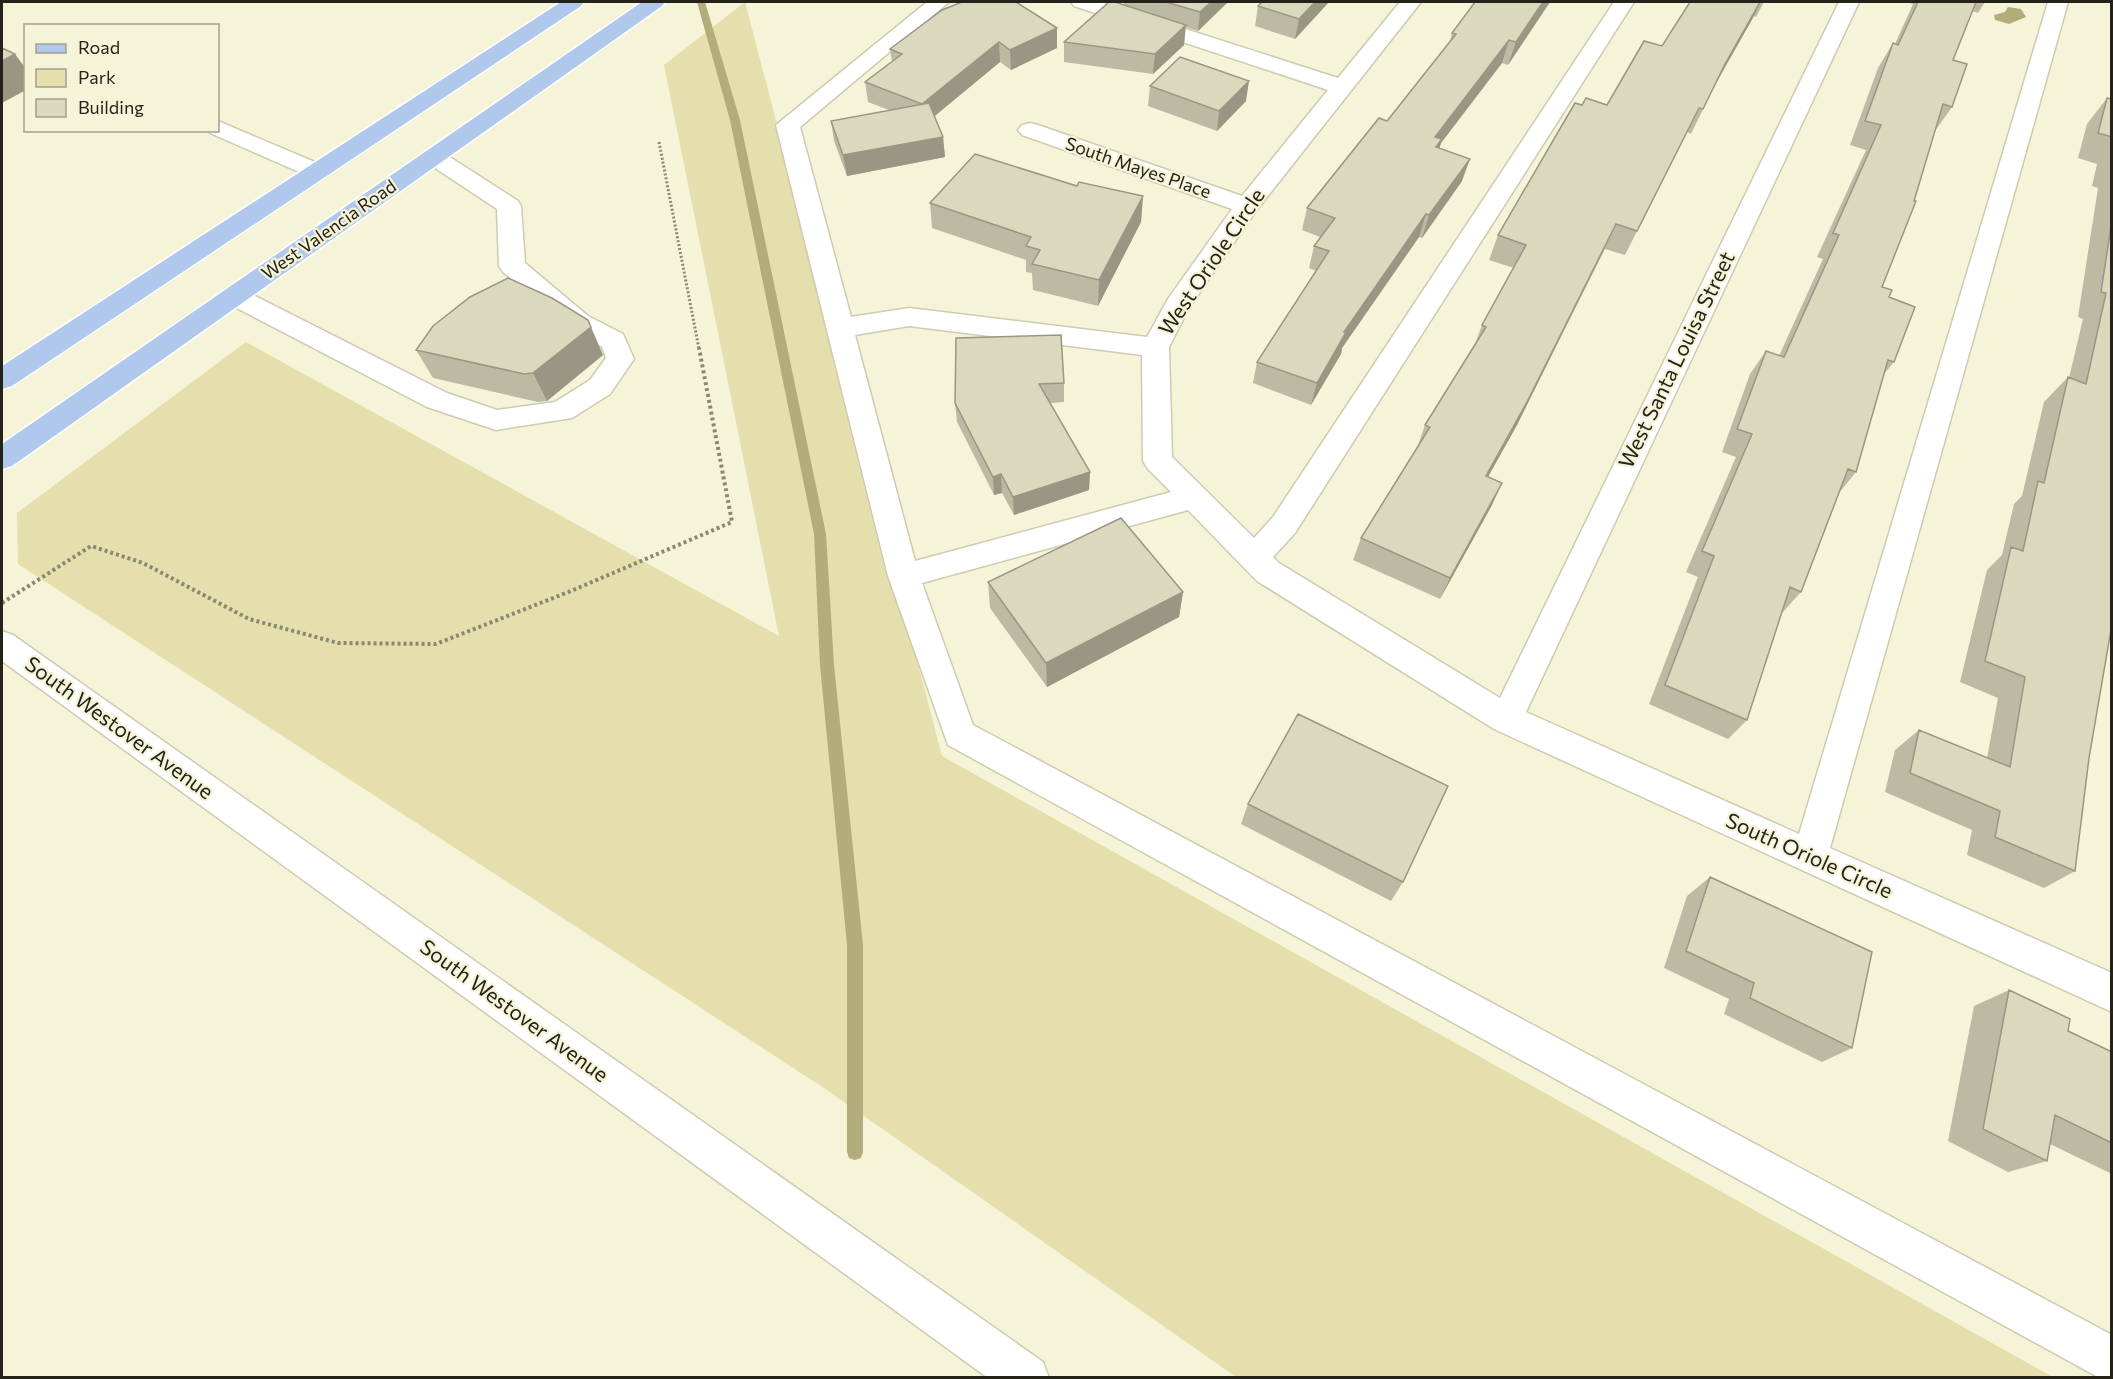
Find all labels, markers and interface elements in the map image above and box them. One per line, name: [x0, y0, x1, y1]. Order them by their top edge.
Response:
legend: [24, 24, 219, 132]
text: Road: [78, 36, 120, 58]
text: Park: [78, 66, 116, 88]
text: Building: [78, 96, 144, 118]
street label: South Mayes Place: [1063, 132, 1214, 202]
street label: West Valencia Road: [257, 175, 400, 284]
street label: West Oriole Circle: [1152, 183, 1269, 339]
street label: West Santa Louisa Street: [1612, 247, 1739, 472]
street label: South Westover Avenue: [21, 650, 219, 803]
street label: South Oriole Circle: [1722, 807, 1897, 903]
street label: South Westover Avenue: [416, 933, 614, 1086]

